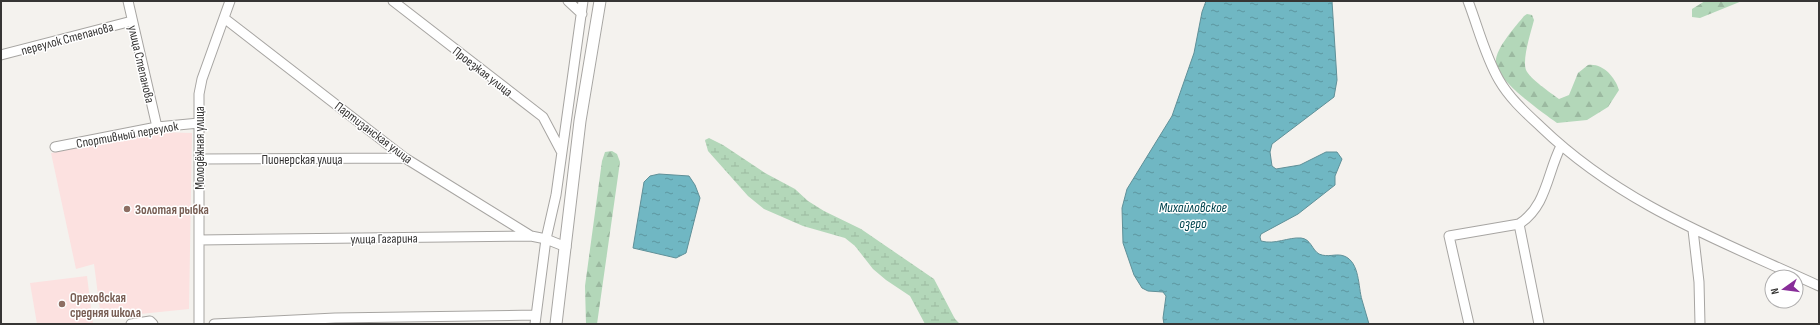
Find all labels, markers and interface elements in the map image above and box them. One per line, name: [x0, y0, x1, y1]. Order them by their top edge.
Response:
street label: переулок Степанова: [19, 19, 115, 59]
street label: улица Степанова: [124, 24, 158, 105]
street label: Проезжая улица: [449, 43, 516, 100]
street label: Партизанская улица: [331, 98, 416, 167]
street label: Молодёжная улица: [192, 106, 208, 190]
street label: Спортивный переулок: [75, 118, 180, 152]
street label: Пионерская улица: [261, 152, 343, 168]
water label: Михайловское озеро: [1159, 199, 1228, 232]
place label: Золотая рыбка: [135, 202, 209, 218]
marker: Золотая рыбка: [122, 204, 132, 214]
street label: улица Гагарина: [350, 230, 418, 248]
north arrow: [1764, 269, 1804, 309]
text: N: [1768, 287, 1782, 296]
place label: Ореховская средняя школа: [70, 290, 141, 321]
marker: Ореховская средняя школа: [57, 299, 67, 309]

